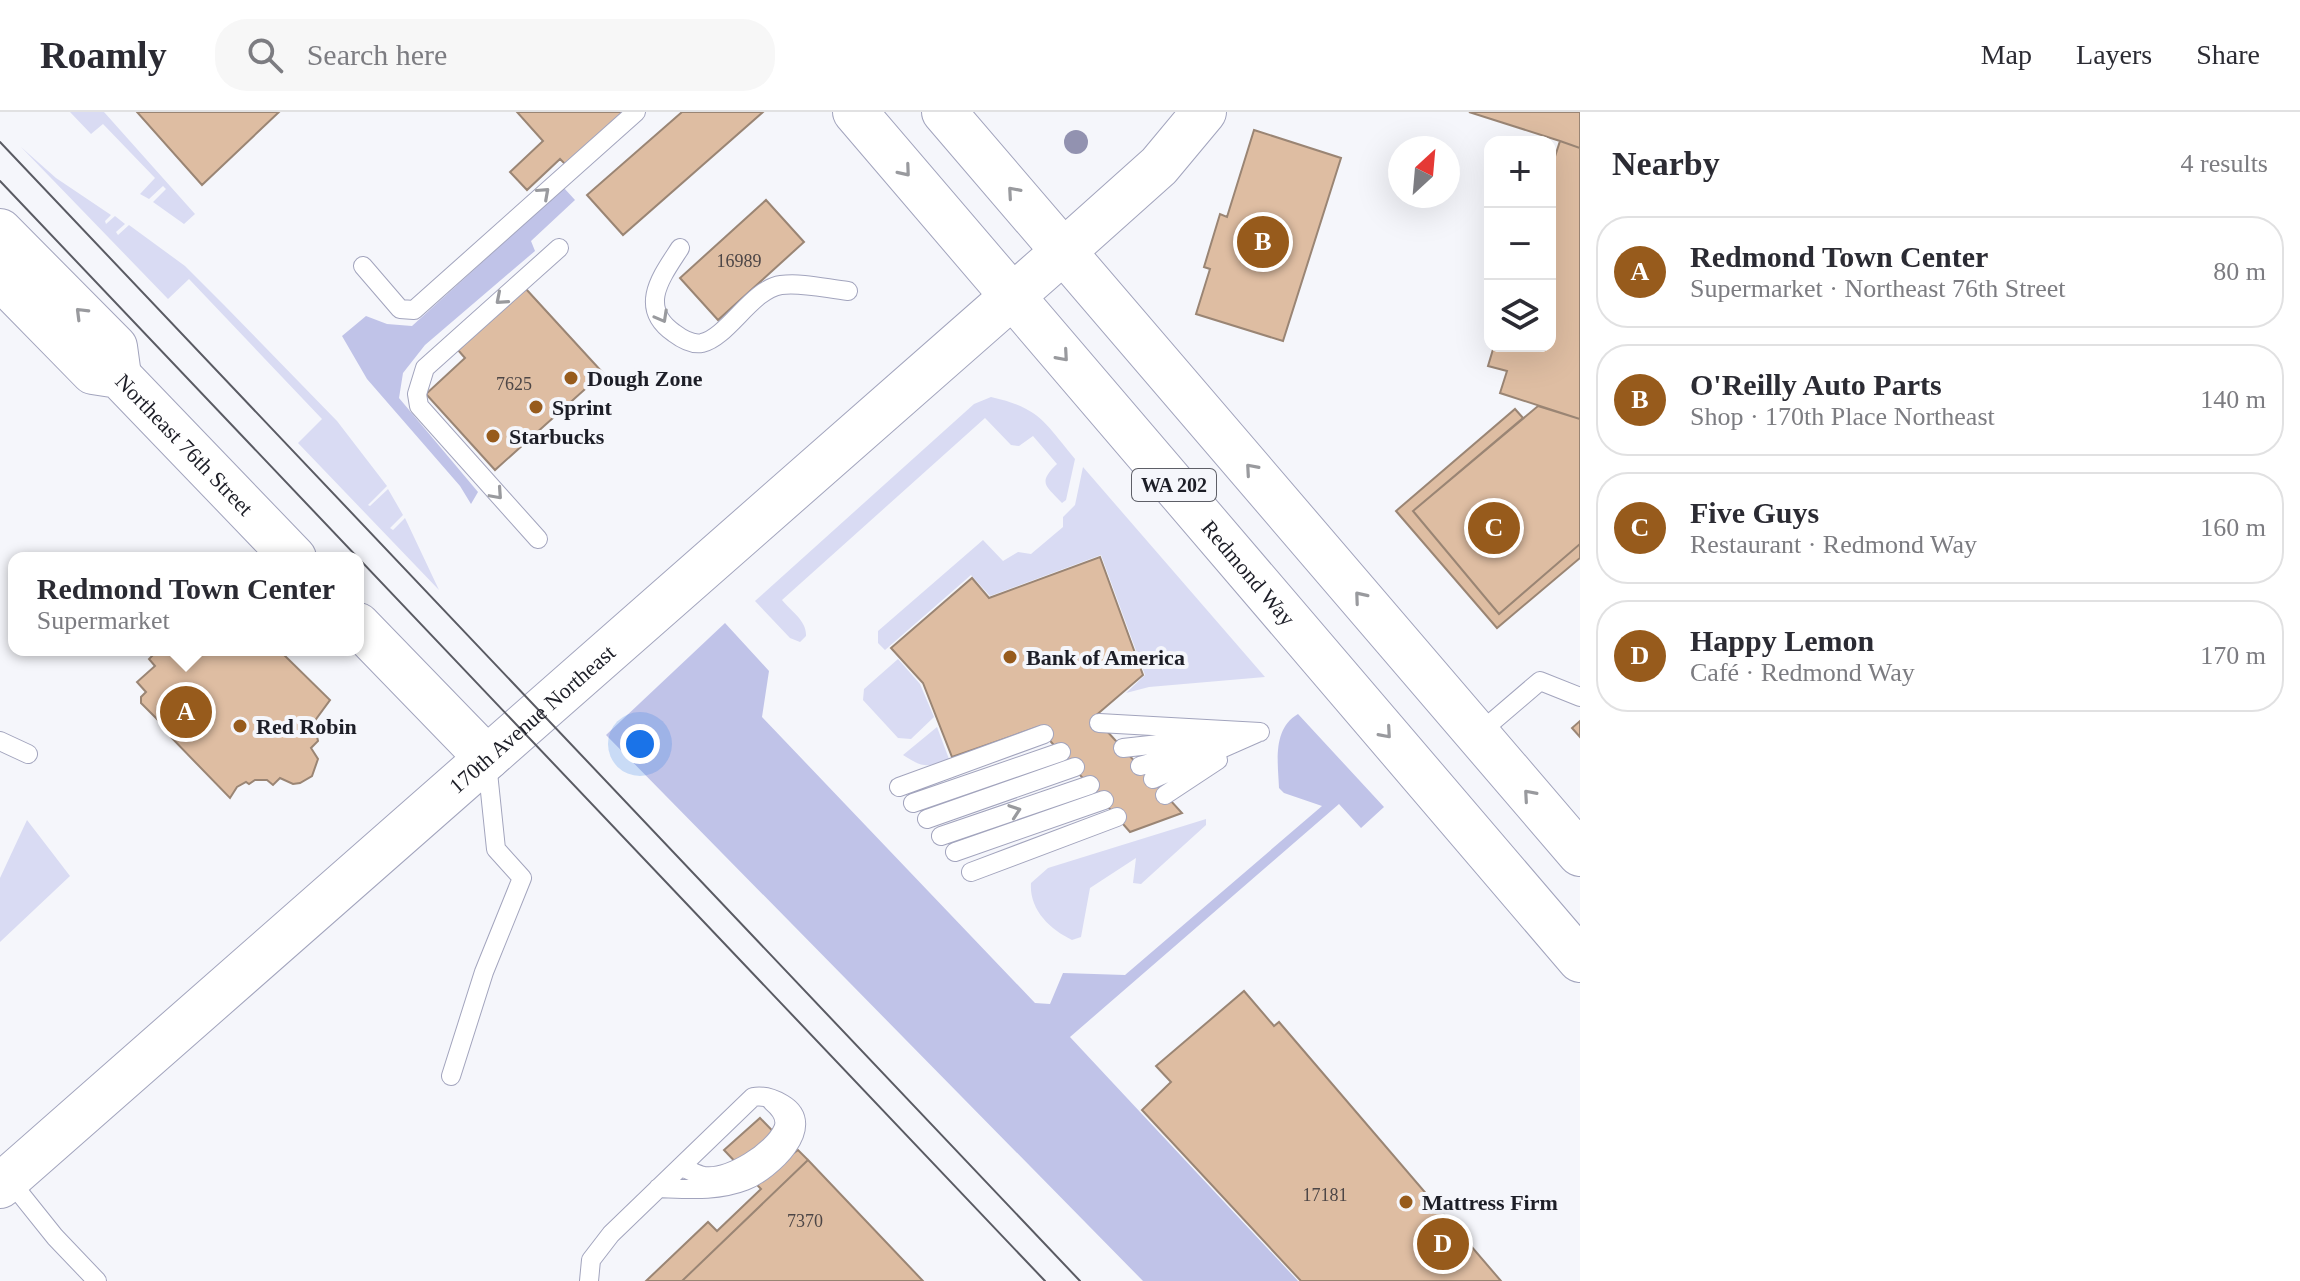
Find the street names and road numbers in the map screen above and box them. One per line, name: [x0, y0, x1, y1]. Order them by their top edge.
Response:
street label: Northeast 76th Street: [110, 369, 258, 521]
road number: WA 202: [1132, 469, 1216, 501]
street label: Redmond Way: [1197, 515, 1300, 631]
street label: 170th Avenue Northeast: [444, 640, 620, 798]

